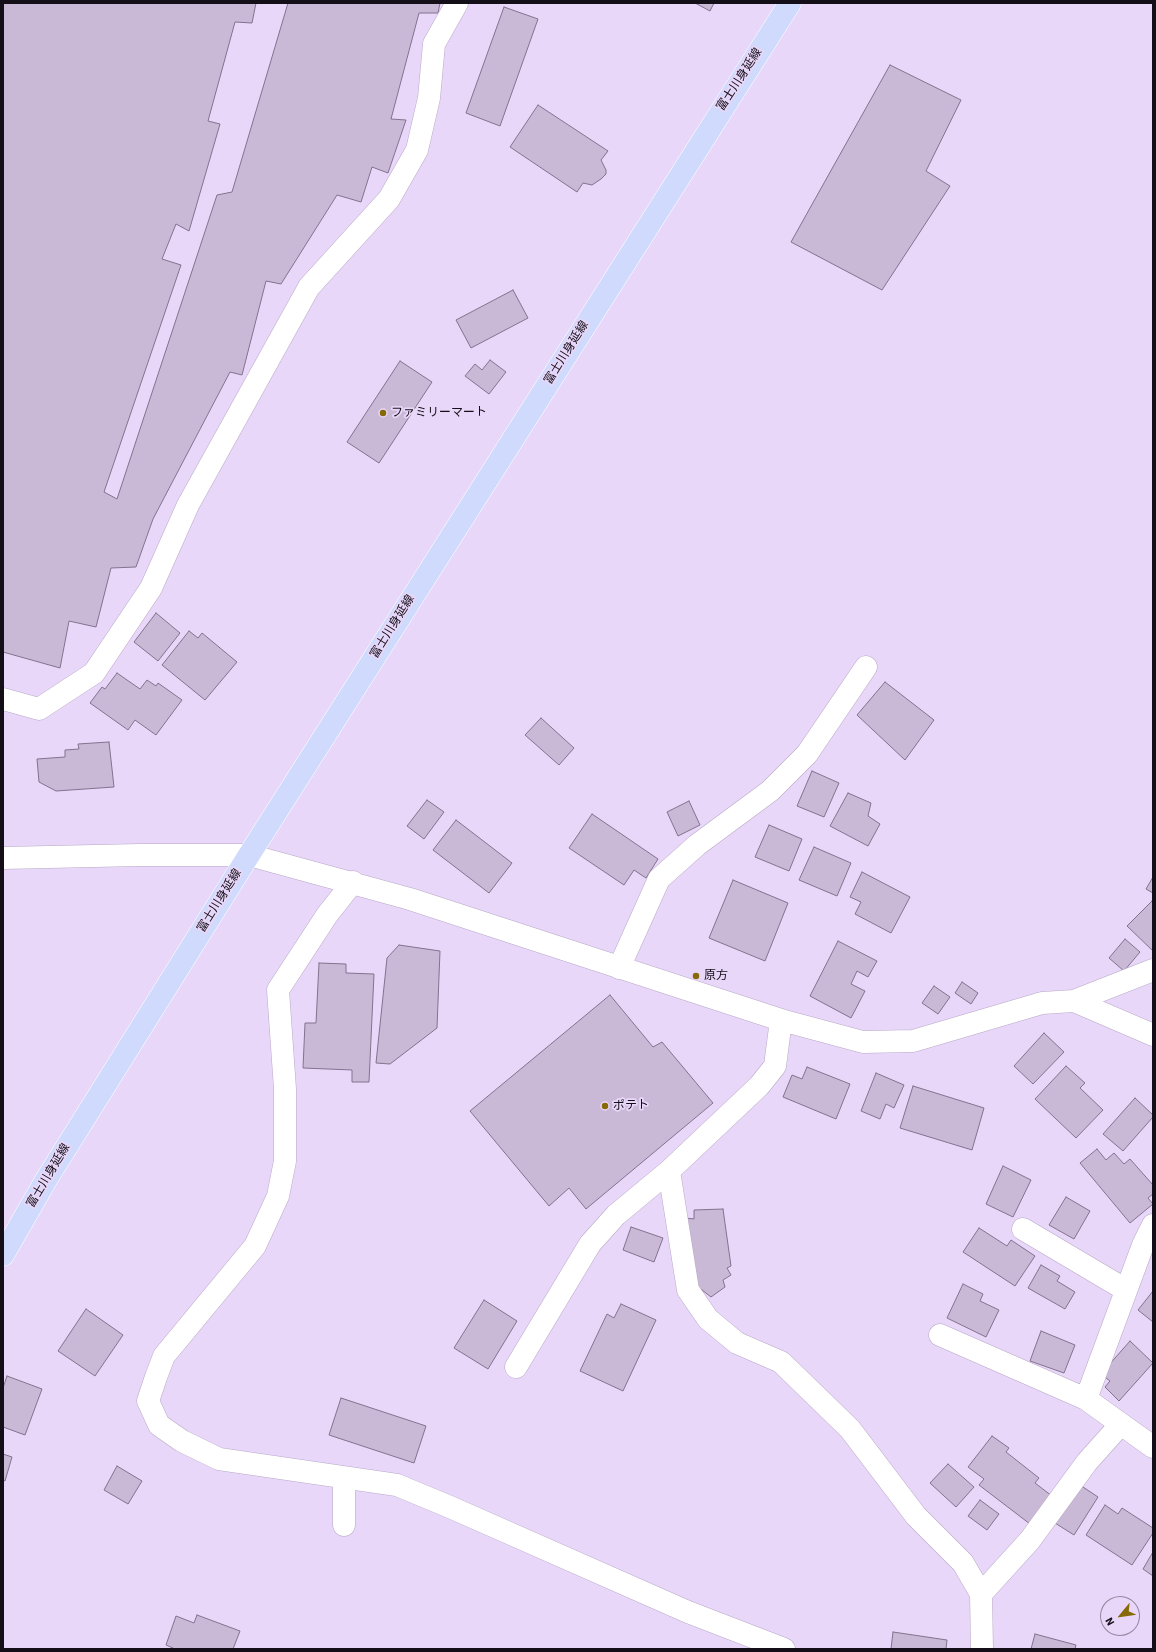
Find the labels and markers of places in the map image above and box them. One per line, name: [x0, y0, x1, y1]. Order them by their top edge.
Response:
place label: ファミリーマート: [391, 406, 487, 420]
marker: ファミリーマート: [378, 408, 388, 418]
place label: 原方: [704, 969, 728, 983]
marker: 原方: [691, 971, 701, 981]
place label: ポテト: [613, 1099, 649, 1113]
marker: ポテト: [600, 1101, 610, 1111]

